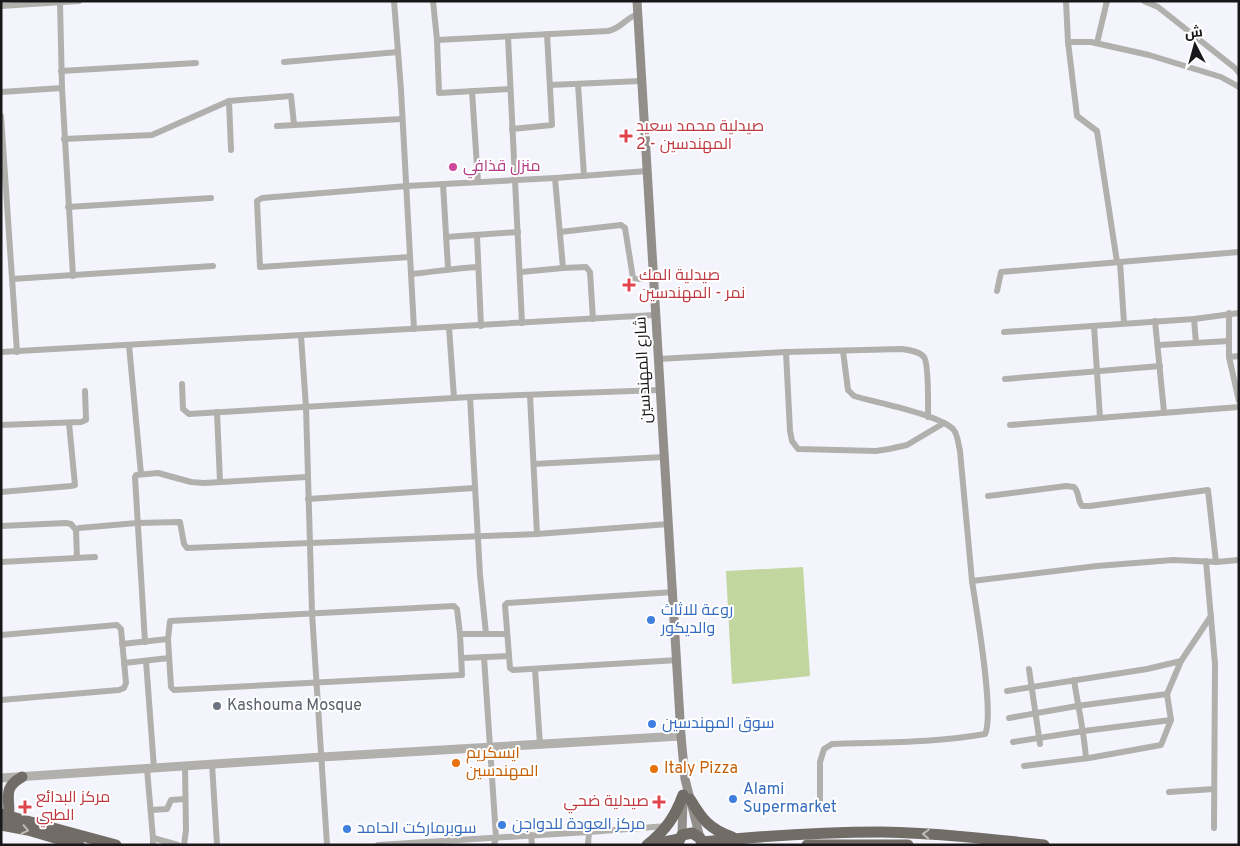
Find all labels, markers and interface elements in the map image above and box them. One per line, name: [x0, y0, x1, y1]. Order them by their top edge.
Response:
north arrow: [1170, 20, 1220, 70]
text: ش: [1184, 23, 1204, 43]
place label: صيدلية محمد سعيد 2 - المهندسين: [636, 117, 764, 155]
marker: صيدلية محمد سعيد 2 - المهندسين: [620, 130, 632, 142]
place label: منزل قذافي: [463, 157, 540, 179]
marker: منزل قذافي: [447, 161, 459, 173]
place label: صيدلية المك نمر - المهندسين: [639, 266, 745, 304]
marker: صيدلية المك نمر - المهندسين: [623, 279, 635, 291]
street label: شارع المهندسين: [631, 316, 657, 424]
place label: روعة للاثاث والديكور: [660, 601, 733, 639]
marker: روعة للاثاث والديكور: [645, 614, 657, 626]
place label: Kashouma Mosque: [227, 696, 362, 716]
marker: Kashouma Mosque: [211, 700, 223, 712]
place label: سوق المهندسين: [662, 714, 775, 734]
marker: سوق المهندسين: [646, 718, 658, 730]
place label: ايسكريم المهندسين: [466, 744, 538, 782]
marker: ايسكريم المهندسين: [450, 757, 462, 769]
place label: Italy Pizza: [664, 759, 738, 779]
marker: Italy Pizza: [648, 763, 660, 775]
place label: Alami Supermarket: [743, 780, 837, 818]
place label: مركز البدائع الطبي: [36, 788, 110, 828]
place label: صيدلية ضحي: [564, 792, 649, 814]
marker: Alami Supermarket: [727, 793, 739, 805]
marker: صيدلية ضحي: [653, 796, 665, 808]
marker: مركز البدائع الطبي: [18, 800, 32, 814]
place label: مركز العودة للدواجن: [512, 815, 646, 835]
place label: سوبرماركت الحامد: [357, 819, 477, 839]
marker: مركز العودة للدواجن: [496, 819, 508, 831]
marker: سوبرماركت الحامد: [341, 823, 353, 835]
one-way arrow: [21, 824, 30, 835]
one-way arrow: [922, 829, 930, 840]

